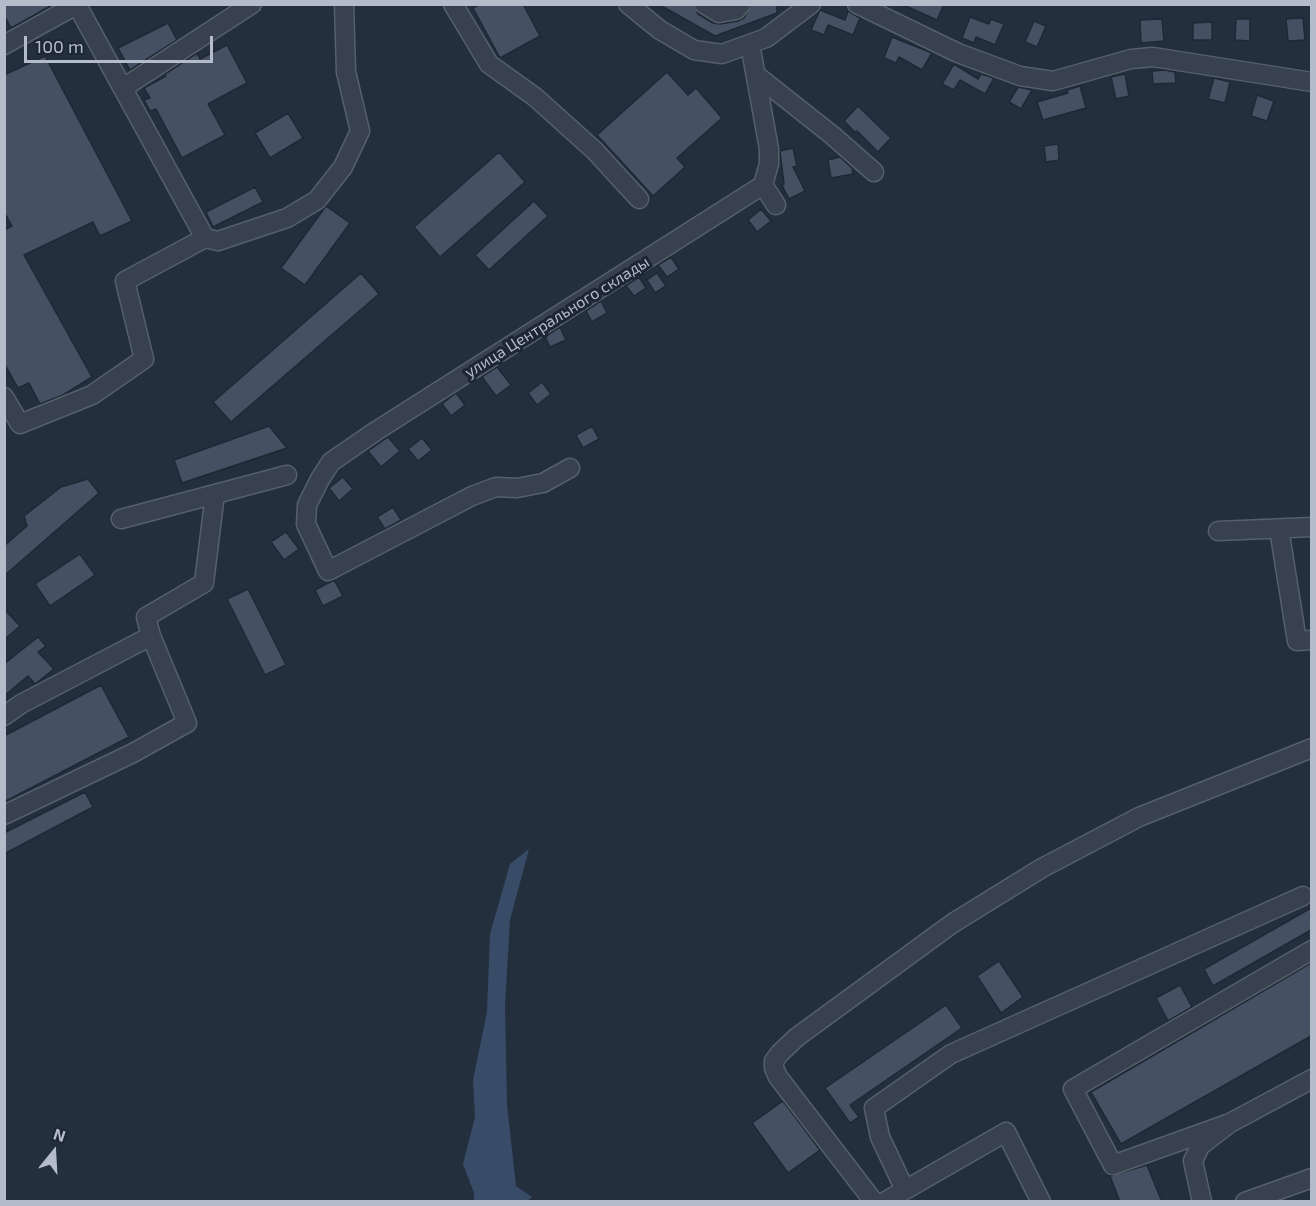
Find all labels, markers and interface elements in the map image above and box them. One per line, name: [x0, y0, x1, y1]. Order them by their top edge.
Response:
scale bar: [27, 24, 216, 62]
text: 100 m: [35, 35, 84, 57]
street label: улица Центрального склады: [461, 252, 653, 382]
north arrow: [24, 1122, 84, 1182]
text: N: [51, 1124, 68, 1145]

